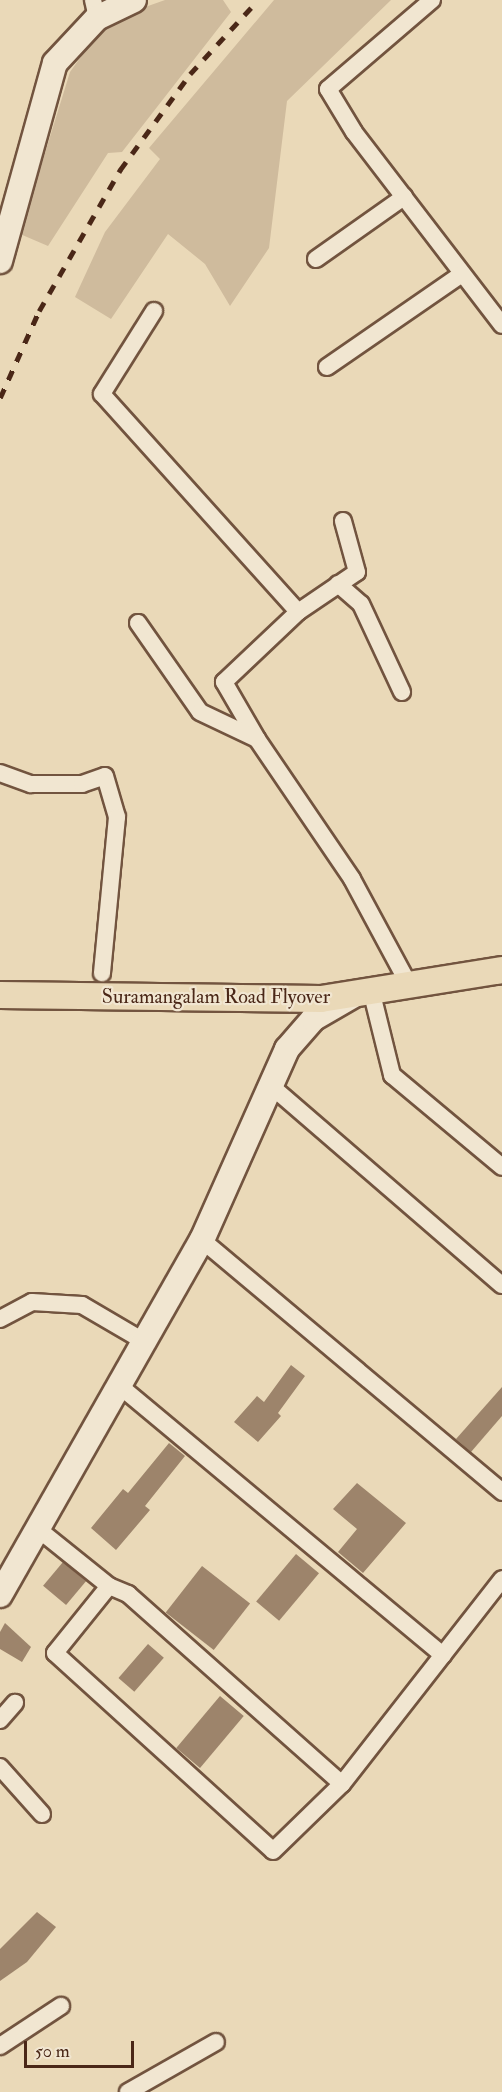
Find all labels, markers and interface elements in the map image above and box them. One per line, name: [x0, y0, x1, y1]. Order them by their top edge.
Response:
street label: Suramangalam Road Flyover: [102, 984, 330, 1008]
scale bar: [27, 2029, 136, 2067]
text: 50 m: [35, 2040, 70, 2063]

